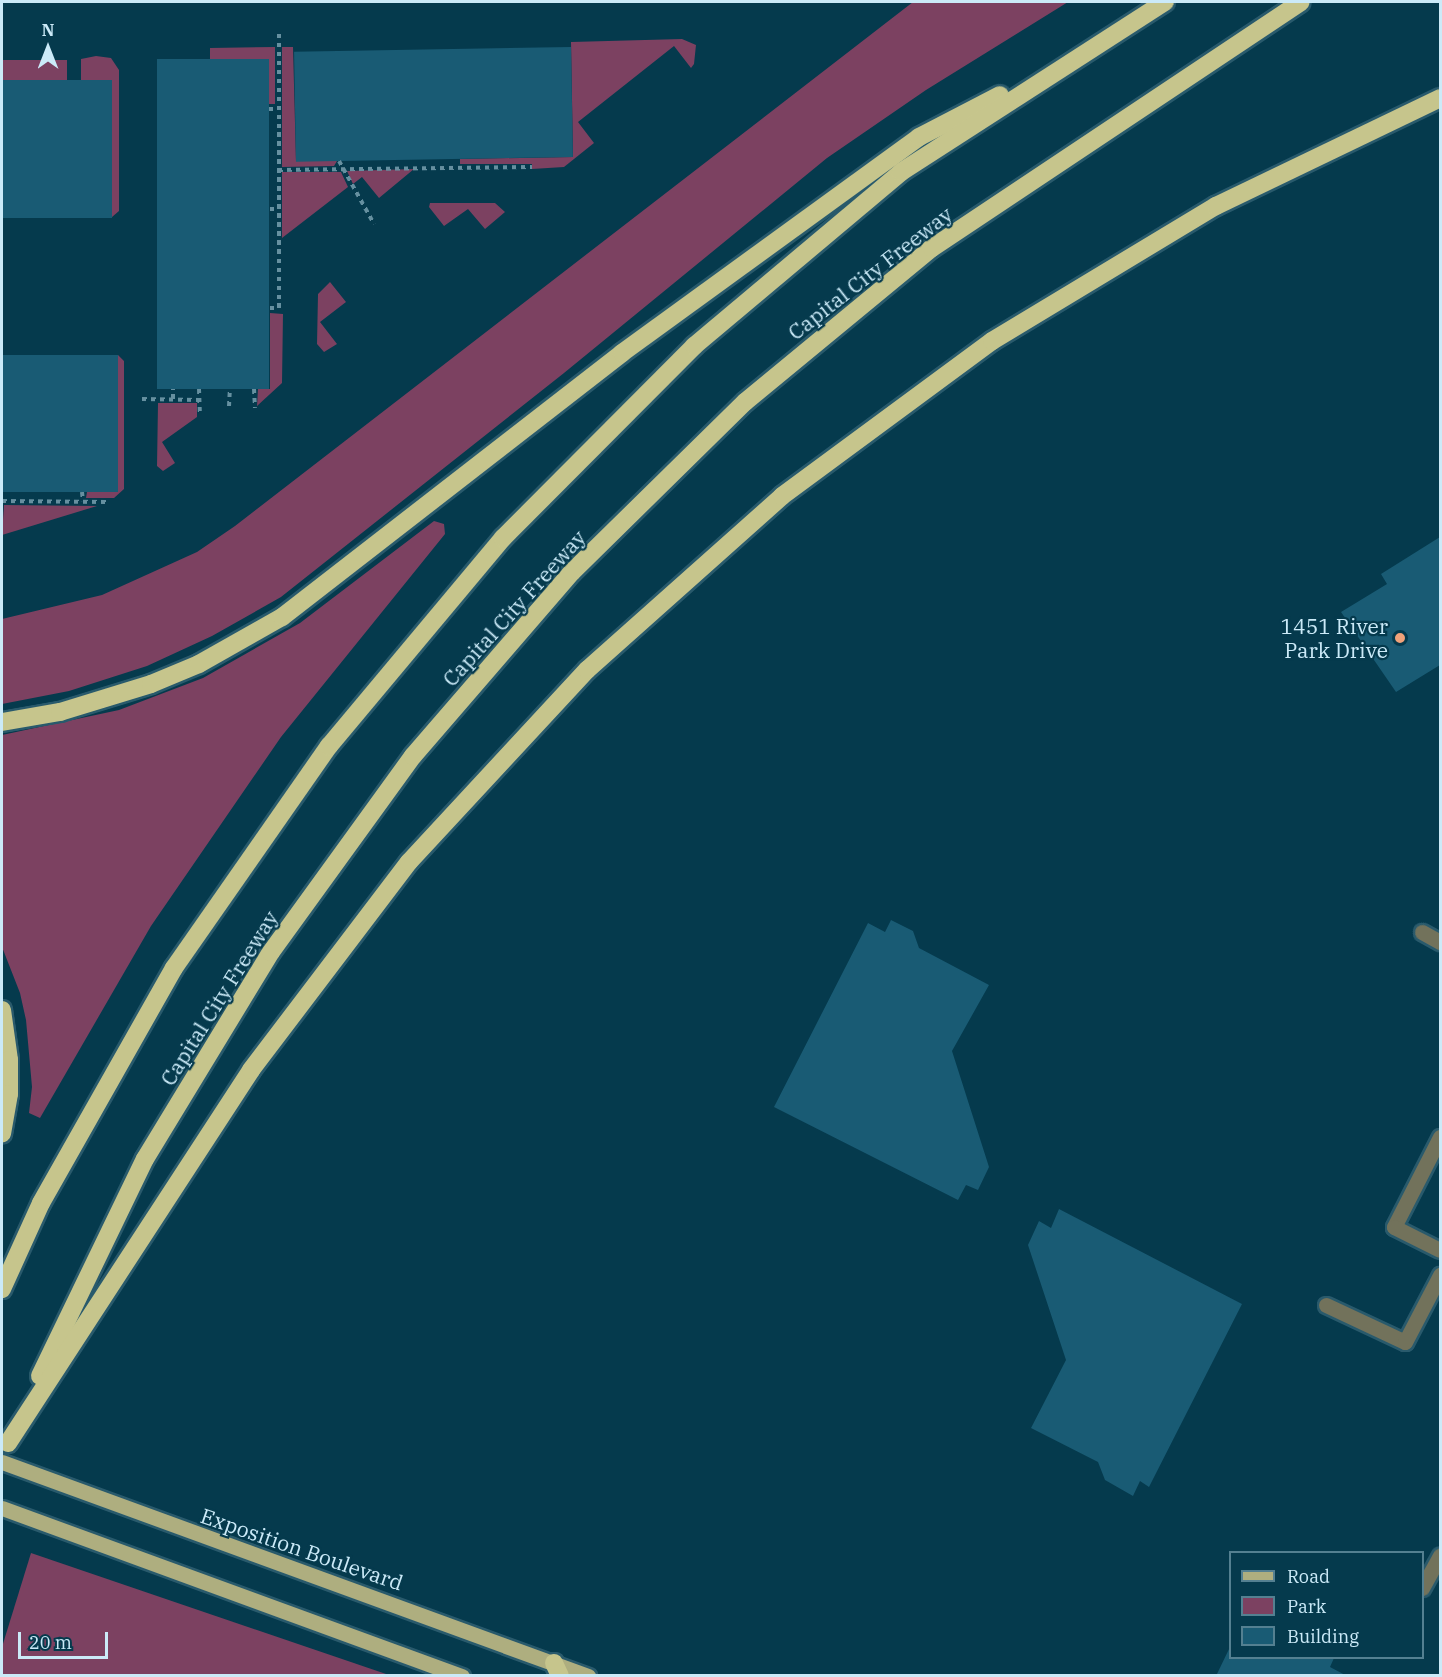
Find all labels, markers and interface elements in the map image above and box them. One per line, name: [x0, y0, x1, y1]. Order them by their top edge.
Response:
north arrow: [18, 18, 78, 78]
text: N: [42, 20, 54, 40]
street label: Capital City Freeway: [783, 201, 957, 345]
street label: Capital City Freeway: [437, 525, 591, 691]
place label: 1451 River Park Drive: [1280, 613, 1388, 663]
marker: 1451 River Park Drive: [1393, 631, 1407, 645]
street label: Capital City Freeway: [155, 906, 283, 1090]
street label: Exposition Boulevard: [198, 1503, 406, 1595]
legend: [1229, 1551, 1424, 1659]
text: Road: [1287, 1565, 1330, 1588]
text: Park: [1287, 1595, 1326, 1618]
scale bar: [21, 1620, 111, 1658]
text: Building: [1287, 1625, 1359, 1648]
text: 20 m: [29, 1631, 72, 1654]

